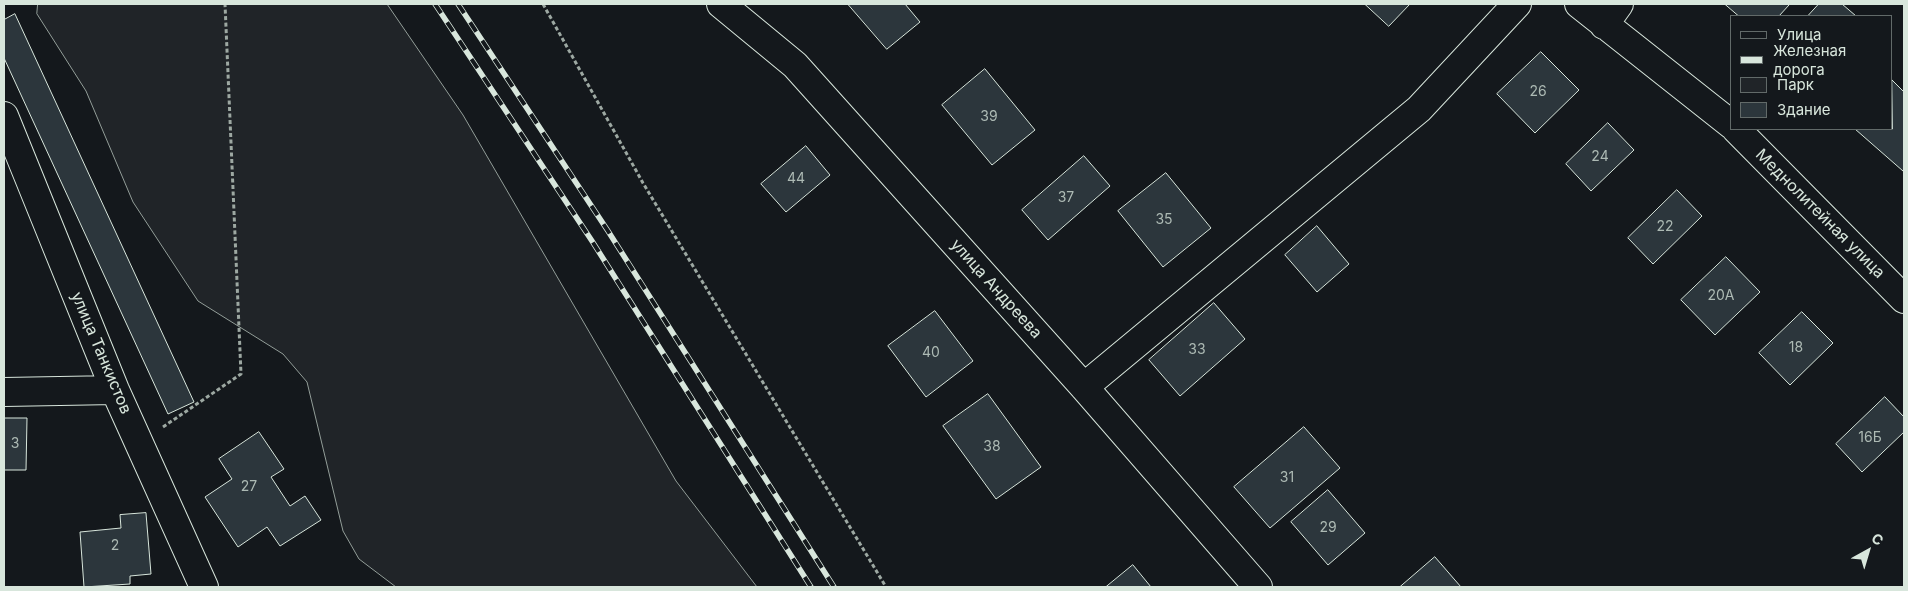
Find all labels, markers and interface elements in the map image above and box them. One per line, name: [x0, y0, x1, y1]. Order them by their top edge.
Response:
legend: [1730, 15, 1893, 130]
text: Улица: [1777, 25, 1821, 44]
text: Железная дорога: [1773, 41, 1846, 79]
text: Парк: [1777, 75, 1814, 94]
house number: 26: [1529, 84, 1547, 100]
text: Здание: [1777, 100, 1831, 119]
house number: 39: [980, 109, 998, 125]
street label: Меднолитейная улица: [1751, 145, 1889, 283]
house number: 24: [1591, 149, 1609, 165]
house number: 44: [787, 171, 805, 187]
house number: 37: [1058, 190, 1074, 206]
house number: 35: [1155, 212, 1173, 228]
house number: 22: [1656, 219, 1674, 235]
street label: улица Андреева: [946, 235, 1046, 343]
house number: 20А: [1707, 288, 1735, 304]
street label: улица Танкистов: [67, 289, 135, 417]
house number: 18: [1789, 340, 1803, 356]
house number: 33: [1188, 342, 1206, 358]
house number: 40: [922, 345, 940, 361]
house number: 16Б: [1858, 430, 1882, 446]
house number: 3: [11, 436, 19, 452]
house number: 38: [983, 439, 1001, 455]
house number: 31: [1280, 470, 1294, 486]
house number: 27: [241, 479, 257, 495]
house number: 29: [1319, 520, 1337, 536]
north arrow: [1843, 526, 1893, 576]
text: С: [1868, 529, 1887, 549]
house number: 2: [111, 538, 119, 554]

